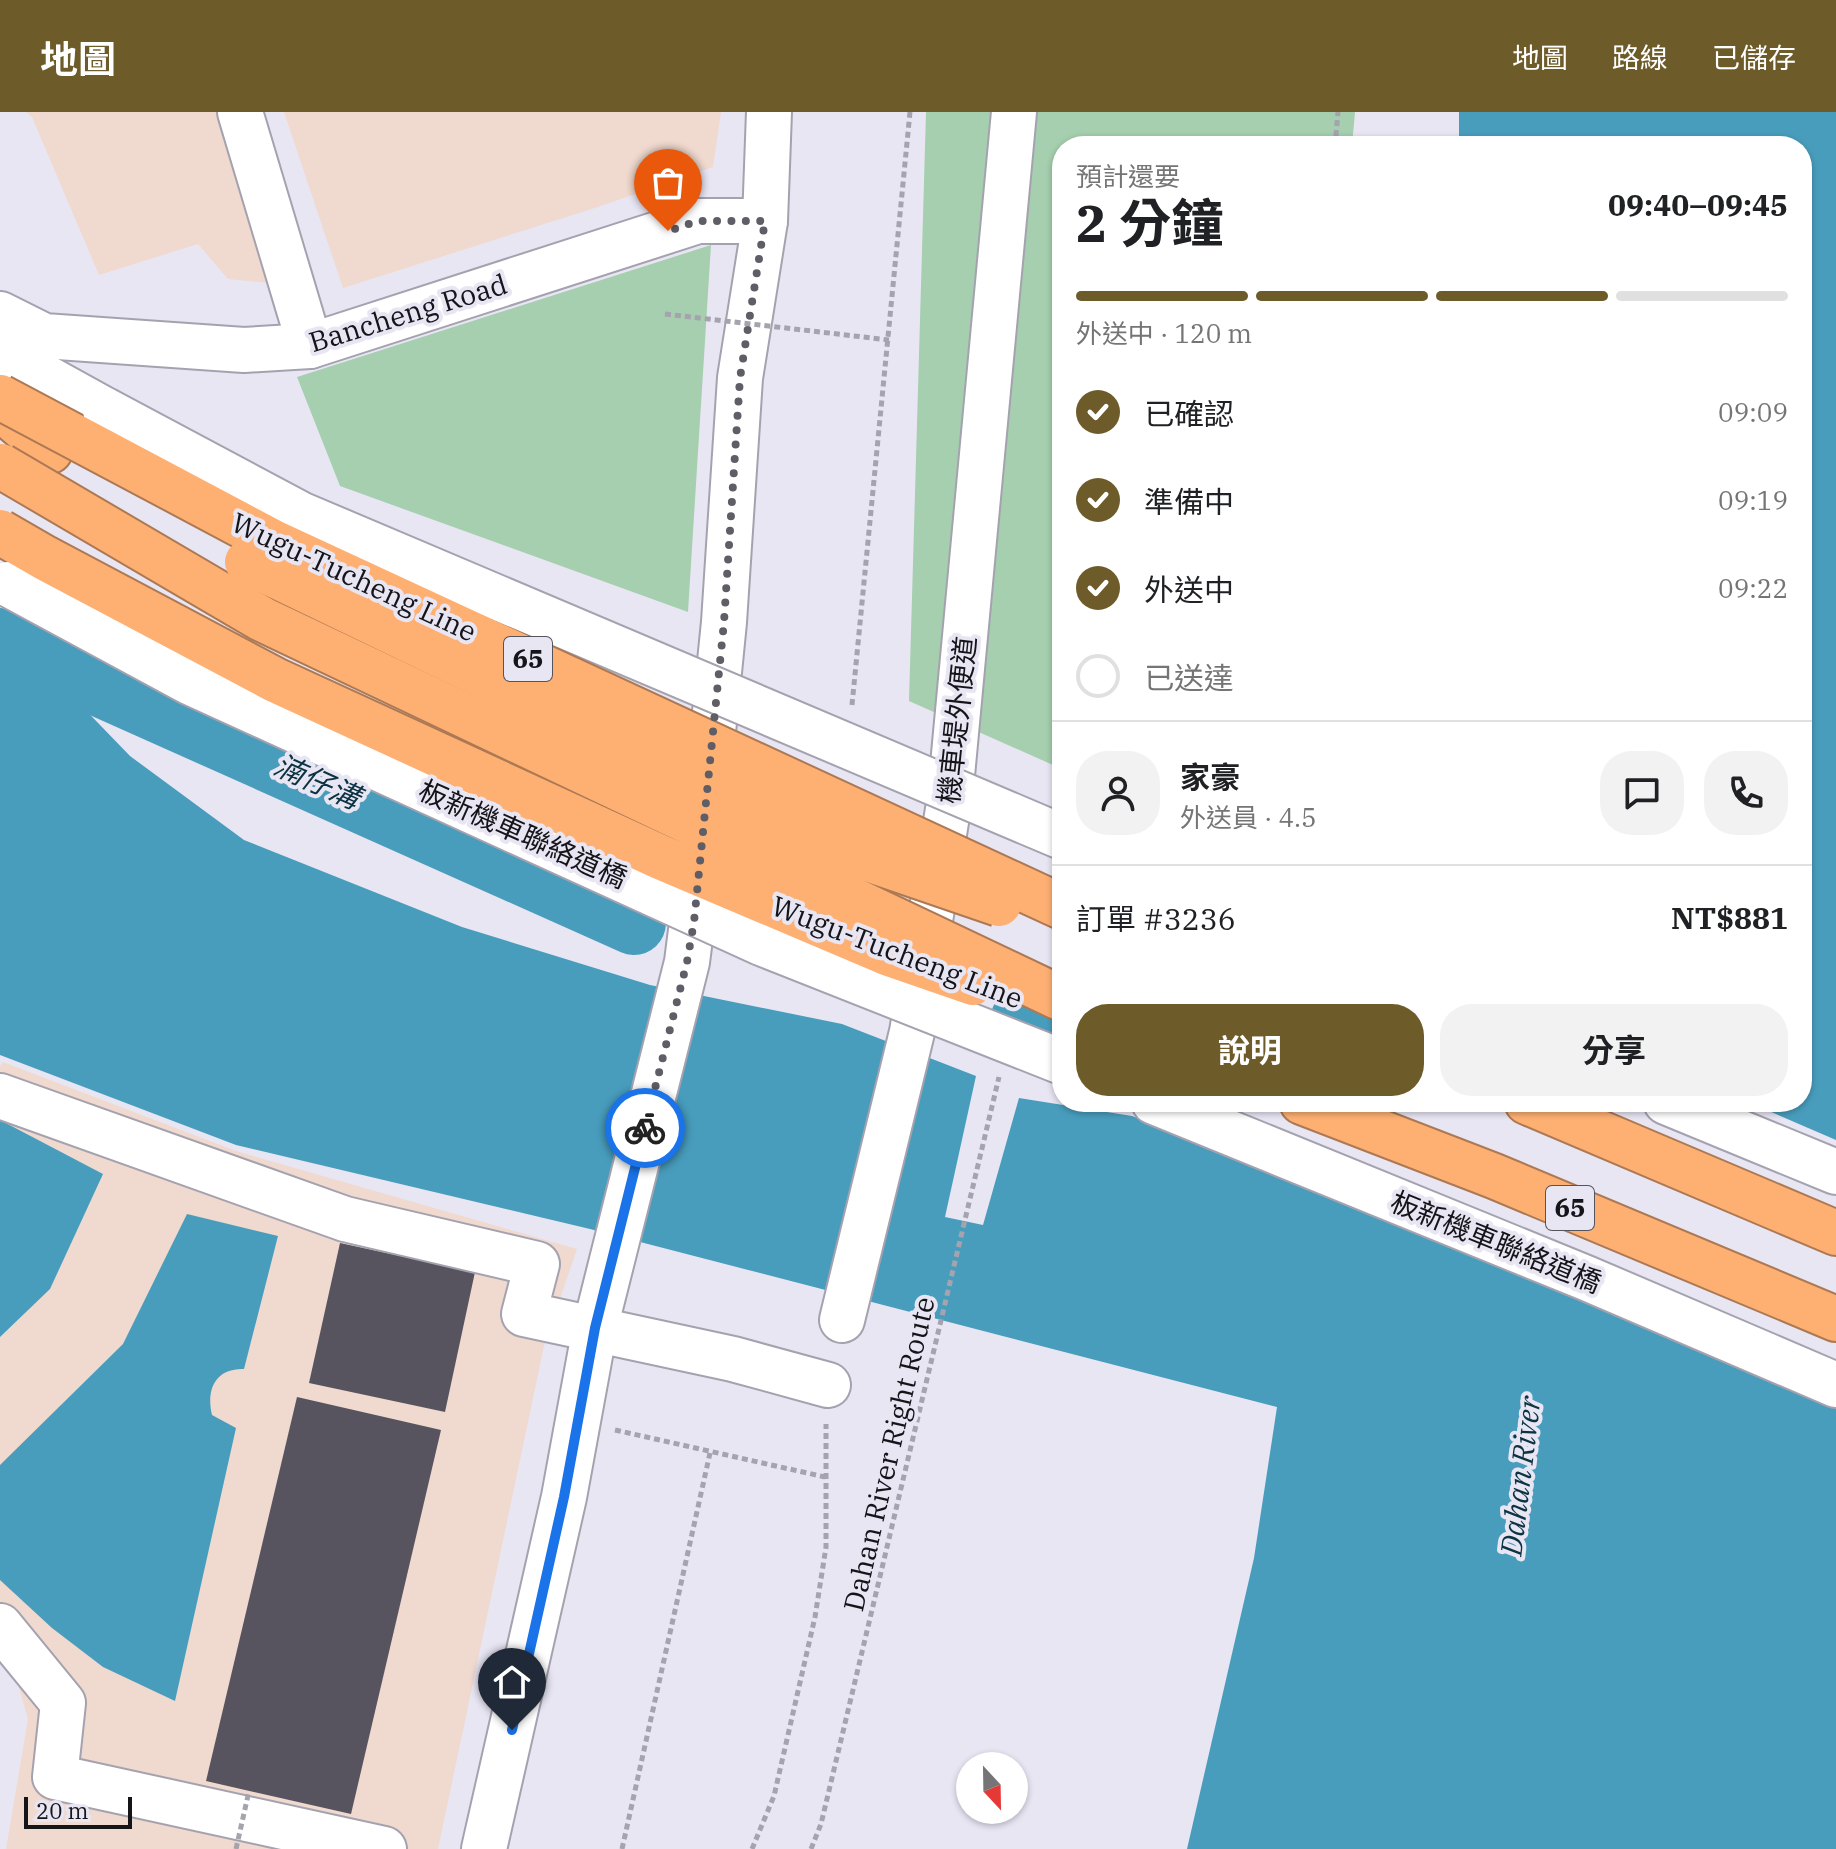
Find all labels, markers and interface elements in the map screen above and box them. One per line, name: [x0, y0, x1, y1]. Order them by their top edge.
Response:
text: 地圖: [40, 34, 116, 83]
text: 地圖: [1512, 39, 1568, 76]
text: 路線: [1612, 39, 1668, 76]
text: 已儲存: [1712, 39, 1796, 76]
pin: [634, 149, 702, 231]
text: 預計還要: [1076, 159, 1180, 193]
icon: bag: [646, 161, 690, 205]
text: 09:40–09:45: [1608, 185, 1788, 224]
text: 2 分鐘: [1076, 189, 1223, 256]
street label: Bancheng Road: [304, 265, 511, 360]
text: 外送中 · 120 m: [1076, 316, 1252, 350]
icon: check: [1076, 390, 1120, 434]
text: 已確認: [1144, 394, 1234, 433]
text: 09:09: [1718, 395, 1788, 429]
icon: check: [1076, 478, 1120, 522]
text: 準備中: [1144, 482, 1234, 521]
text: 09:19: [1718, 483, 1788, 517]
street label: Wugu-Tucheng Line: [226, 504, 483, 650]
icon: check: [1076, 566, 1120, 610]
text: 外送中: [1144, 570, 1234, 609]
text: 09:22: [1718, 571, 1788, 605]
street label: 機車堤外便道: [929, 634, 984, 805]
road number: 65: [504, 637, 552, 681]
text: 已送達: [1144, 658, 1234, 697]
water label: 湳仔溝: [269, 745, 370, 818]
button: person: [1076, 751, 1160, 835]
button: chat: [1600, 751, 1684, 835]
button: phone: [1704, 751, 1788, 835]
text: 家豪: [1180, 757, 1240, 796]
street label: 板新機車聯絡道橋: [413, 771, 633, 896]
text: 外送員 · 4.5: [1180, 800, 1317, 834]
street label: Wugu-Tucheng Line: [766, 887, 1028, 1017]
text: NT$881: [1671, 898, 1788, 937]
text: 訂單 #3236: [1076, 899, 1236, 938]
button: 說明: [1076, 1004, 1424, 1096]
button: 分享: [1440, 1004, 1788, 1096]
courier: [605, 1088, 685, 1168]
icon: bike: [623, 1106, 667, 1150]
street label: 板新機車聯絡道橋: [1385, 1182, 1607, 1301]
road number: 65: [1546, 1186, 1594, 1230]
street label: Dahan River Right Route: [834, 1293, 943, 1615]
water label: Dahan River: [1490, 1393, 1549, 1559]
pin: [478, 1648, 546, 1730]
icon: home: [490, 1660, 534, 1704]
north arrow: [956, 1752, 1028, 1824]
map controls: [956, 1752, 1028, 1824]
scale bar: [24, 1793, 132, 1829]
text: 20 m: [36, 1796, 88, 1825]

